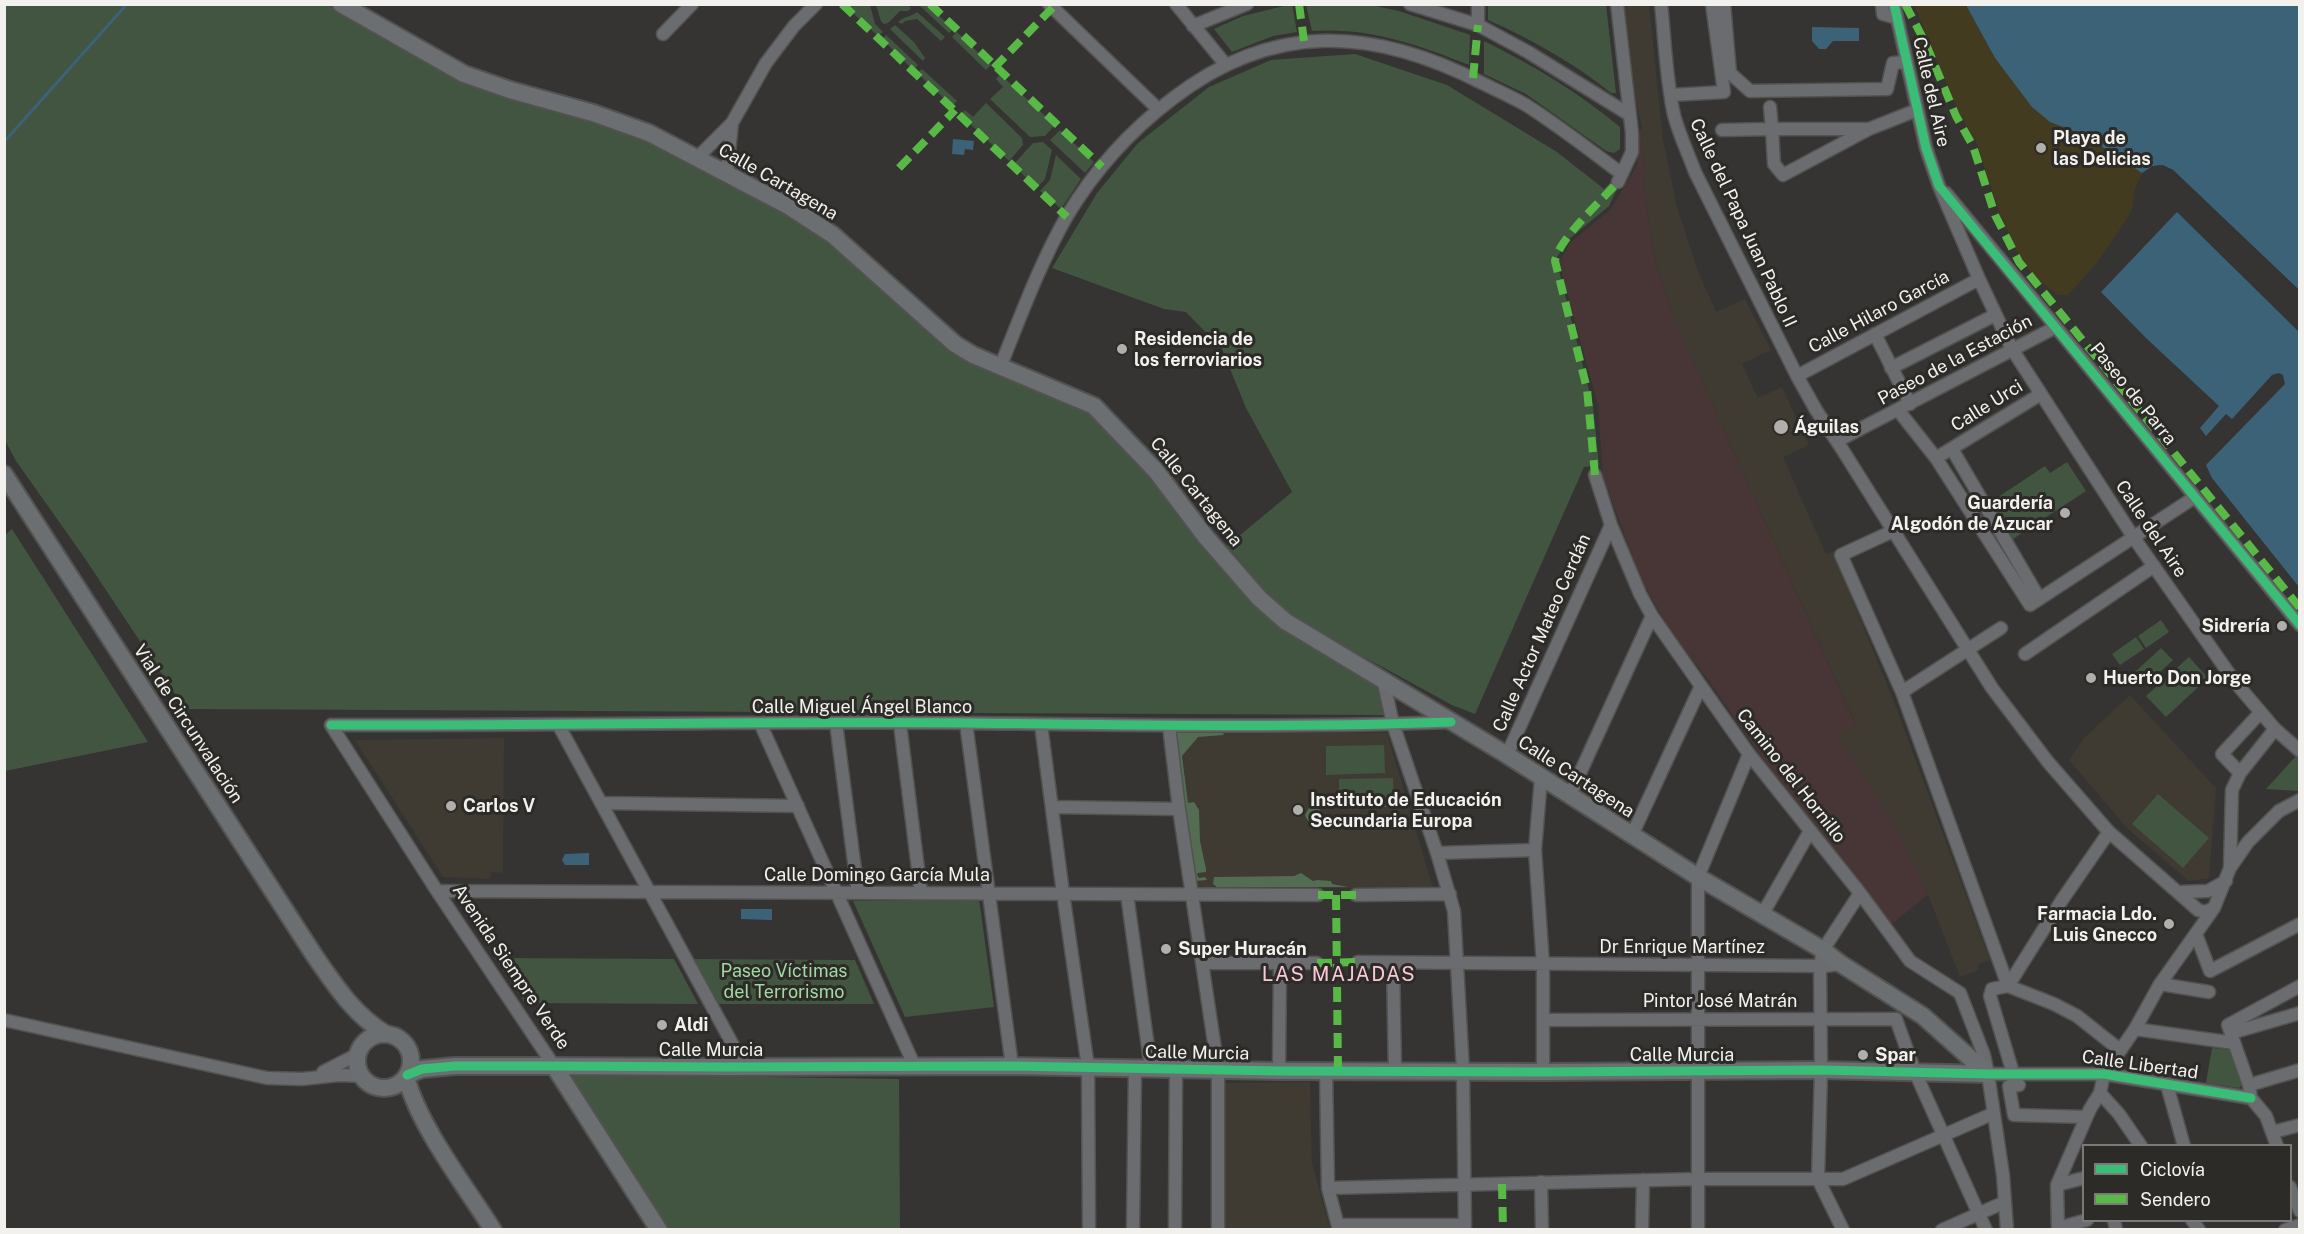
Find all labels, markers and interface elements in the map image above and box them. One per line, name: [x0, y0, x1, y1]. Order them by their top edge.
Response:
street label: Calle del Aire: [1908, 35, 1954, 149]
street label: Calle del Papa Juan Pablo II: [1685, 115, 1801, 331]
place label: Playa de las Delicias: [2053, 127, 2151, 170]
street label: Calle Cartagena: [714, 139, 842, 225]
marker: Playa de las Delicias: [2034, 141, 2048, 155]
street label: Calle Hilaro García: [1805, 266, 1953, 358]
street label: Paseo de la Estación: [1874, 310, 2036, 410]
place label: Residencia de los ferroviarios: [1134, 328, 1262, 370]
street label: Paseo de Parra: [2085, 339, 2181, 449]
marker: Residencia de los ferroviarios: [1115, 342, 1129, 356]
street label: Calle Urci: [1947, 375, 2027, 437]
place label: Águilas: [1794, 416, 1859, 438]
marker: Águilas: [1772, 418, 1790, 436]
street label: Calle Cartagena: [1145, 433, 1247, 551]
street label: Calle del Aire: [2111, 476, 2191, 582]
place label: Guardería Algodón de Azucar: [1891, 492, 2053, 534]
marker: Guardería Algodón de Azucar: [2058, 506, 2072, 520]
street label: Calle Actor Mateo Cerdán: [1488, 531, 1596, 735]
place label: Sidrería: [2202, 615, 2270, 637]
marker: Sidrería: [2275, 619, 2289, 633]
street label: Vial de Circunvalación: [129, 641, 247, 807]
place label: Huerto Don Jorge: [2103, 667, 2251, 689]
marker: Huerto Don Jorge: [2084, 671, 2098, 685]
street label: Calle Miguel Ángel Blanco: [752, 696, 972, 718]
street label: Camino del Hornillo: [1732, 705, 1850, 847]
street label: Calle Cartagena: [1514, 731, 1638, 823]
place label: Instituto de Educación Secundaria Europa: [1310, 789, 1502, 832]
place label: Carlos V: [463, 795, 535, 817]
marker: Carlos V: [444, 799, 458, 813]
marker: Instituto de Educación Secundaria Europa: [1291, 803, 1305, 817]
street label: Calle Domingo García Mula: [764, 864, 990, 886]
street label: Avenida Siempre Verde: [448, 880, 574, 1054]
place label: Farmacia Ldo. Luis Gnecco: [2037, 903, 2157, 946]
marker: Farmacia Ldo. Luis Gnecco: [2162, 917, 2176, 931]
street label: Dr Enrique Martínez: [1599, 936, 1765, 958]
place label: Super Huracán: [1178, 938, 1307, 960]
marker: Super Huracán: [1159, 942, 1173, 956]
park label: Paseo Víctimas del Terrorismo: [721, 960, 847, 1002]
district label: LAS MAJADAS: [1262, 963, 1416, 987]
street label: Pintor José Matrán: [1643, 990, 1797, 1012]
place label: Aldi: [674, 1014, 708, 1036]
marker: Aldi: [655, 1018, 669, 1032]
street label: Calle Murcia: [659, 1039, 763, 1061]
street label: Calle Murcia: [1145, 1041, 1249, 1065]
street label: Calle Murcia: [1630, 1044, 1734, 1066]
place label: Spar: [1875, 1044, 1916, 1066]
street label: Calle Libertad: [2080, 1046, 2200, 1084]
marker: Spar: [1856, 1048, 1870, 1062]
legend: [2082, 1144, 2292, 1222]
text: Ciclovía: [2140, 1159, 2205, 1180]
text: Sendero: [2140, 1189, 2211, 1210]

